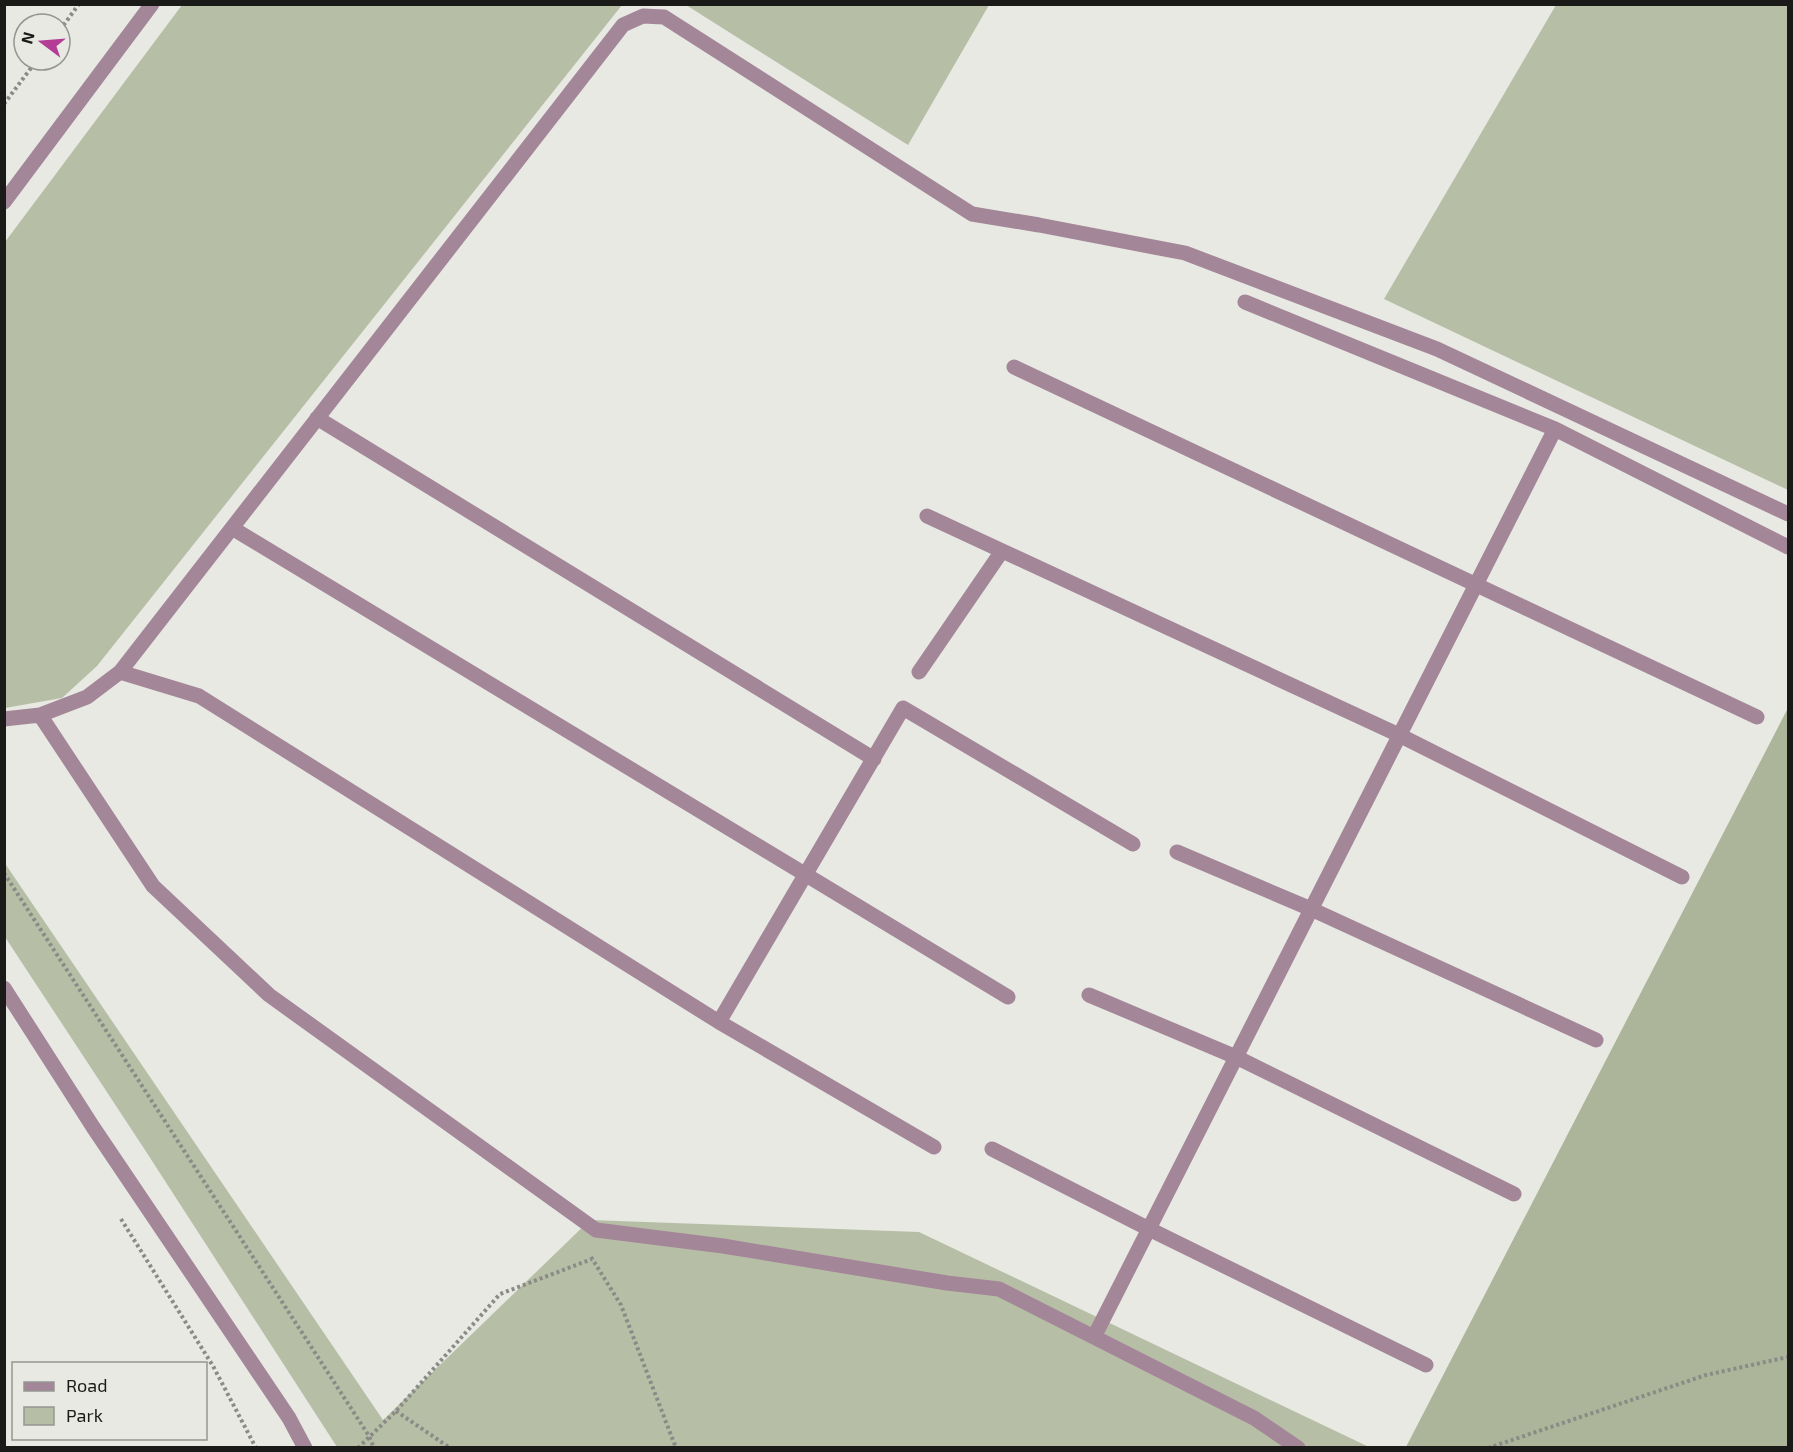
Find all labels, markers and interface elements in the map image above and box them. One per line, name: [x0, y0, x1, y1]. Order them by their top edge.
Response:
north arrow: [12, 12, 72, 72]
text: N: [16, 30, 38, 46]
legend: [12, 1362, 207, 1440]
text: Road: [66, 1374, 107, 1396]
text: Park: [66, 1404, 103, 1426]

